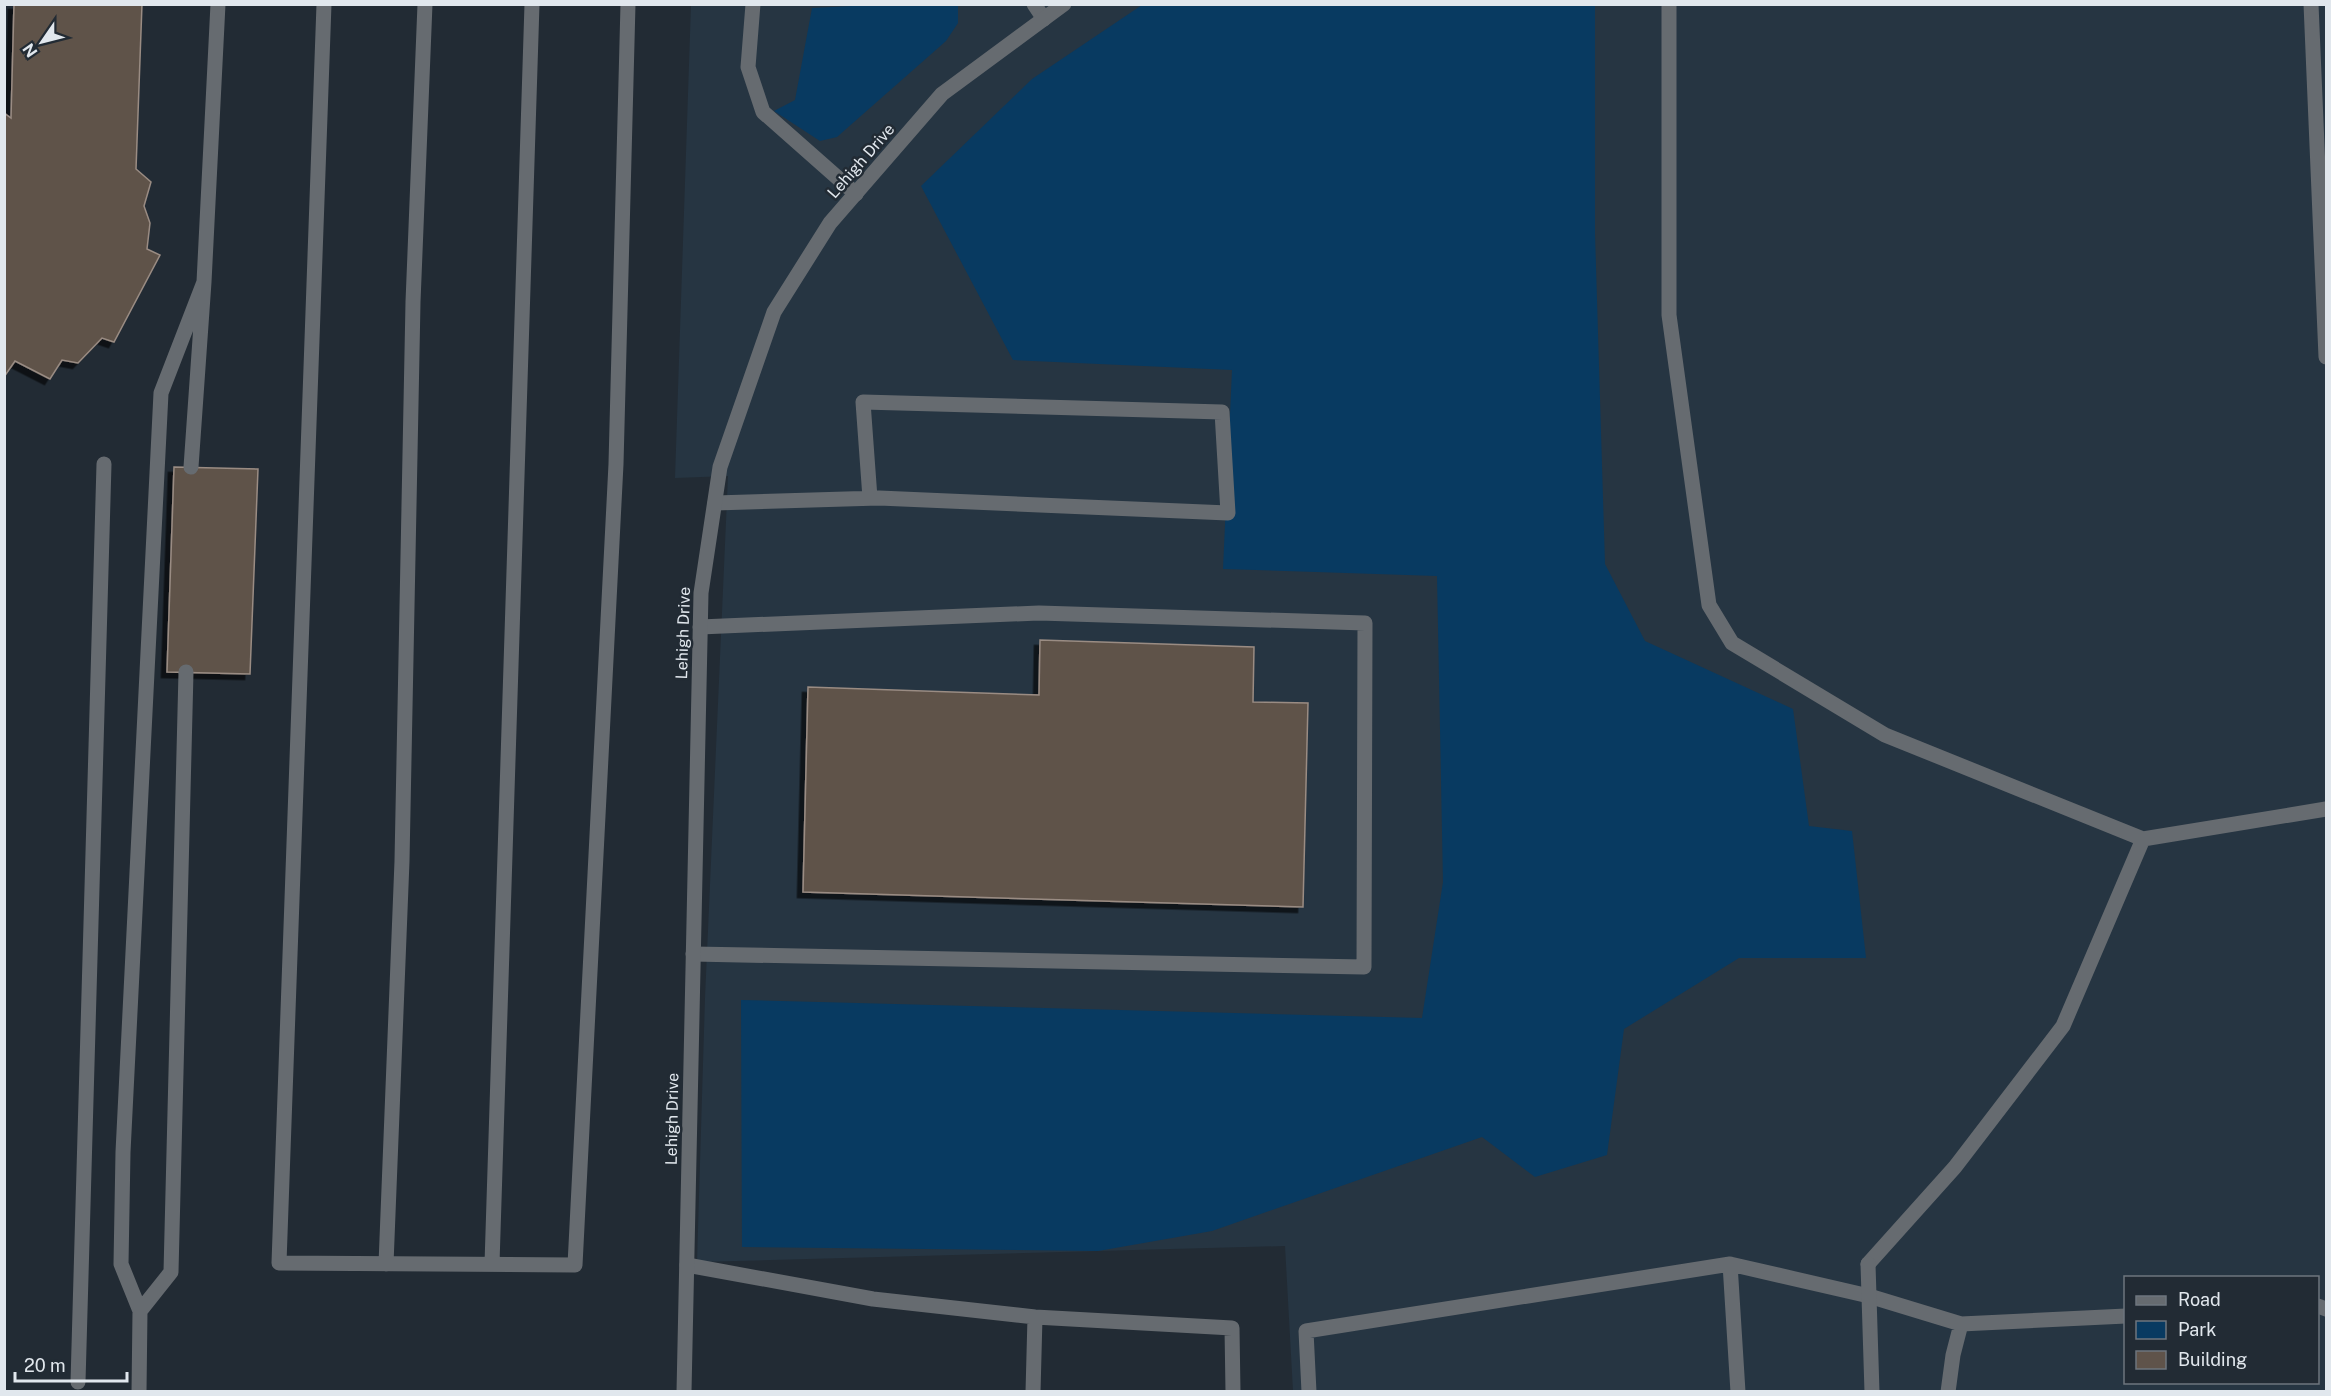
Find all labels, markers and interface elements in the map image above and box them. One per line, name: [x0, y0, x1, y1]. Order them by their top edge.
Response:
north arrow: [12, 12, 72, 72]
text: N: [19, 40, 41, 61]
street label: Lehigh Drive: [823, 120, 899, 202]
street label: Lehigh Drive: [672, 586, 694, 680]
street label: Lehigh Drive: [662, 1073, 682, 1165]
legend: [2124, 1276, 2319, 1384]
text: Road: [2178, 1289, 2221, 1310]
text: Park: [2178, 1319, 2216, 1340]
scale bar: [15, 1345, 128, 1383]
text: Building: [2178, 1349, 2247, 1370]
text: 20 m: [24, 1355, 66, 1376]

